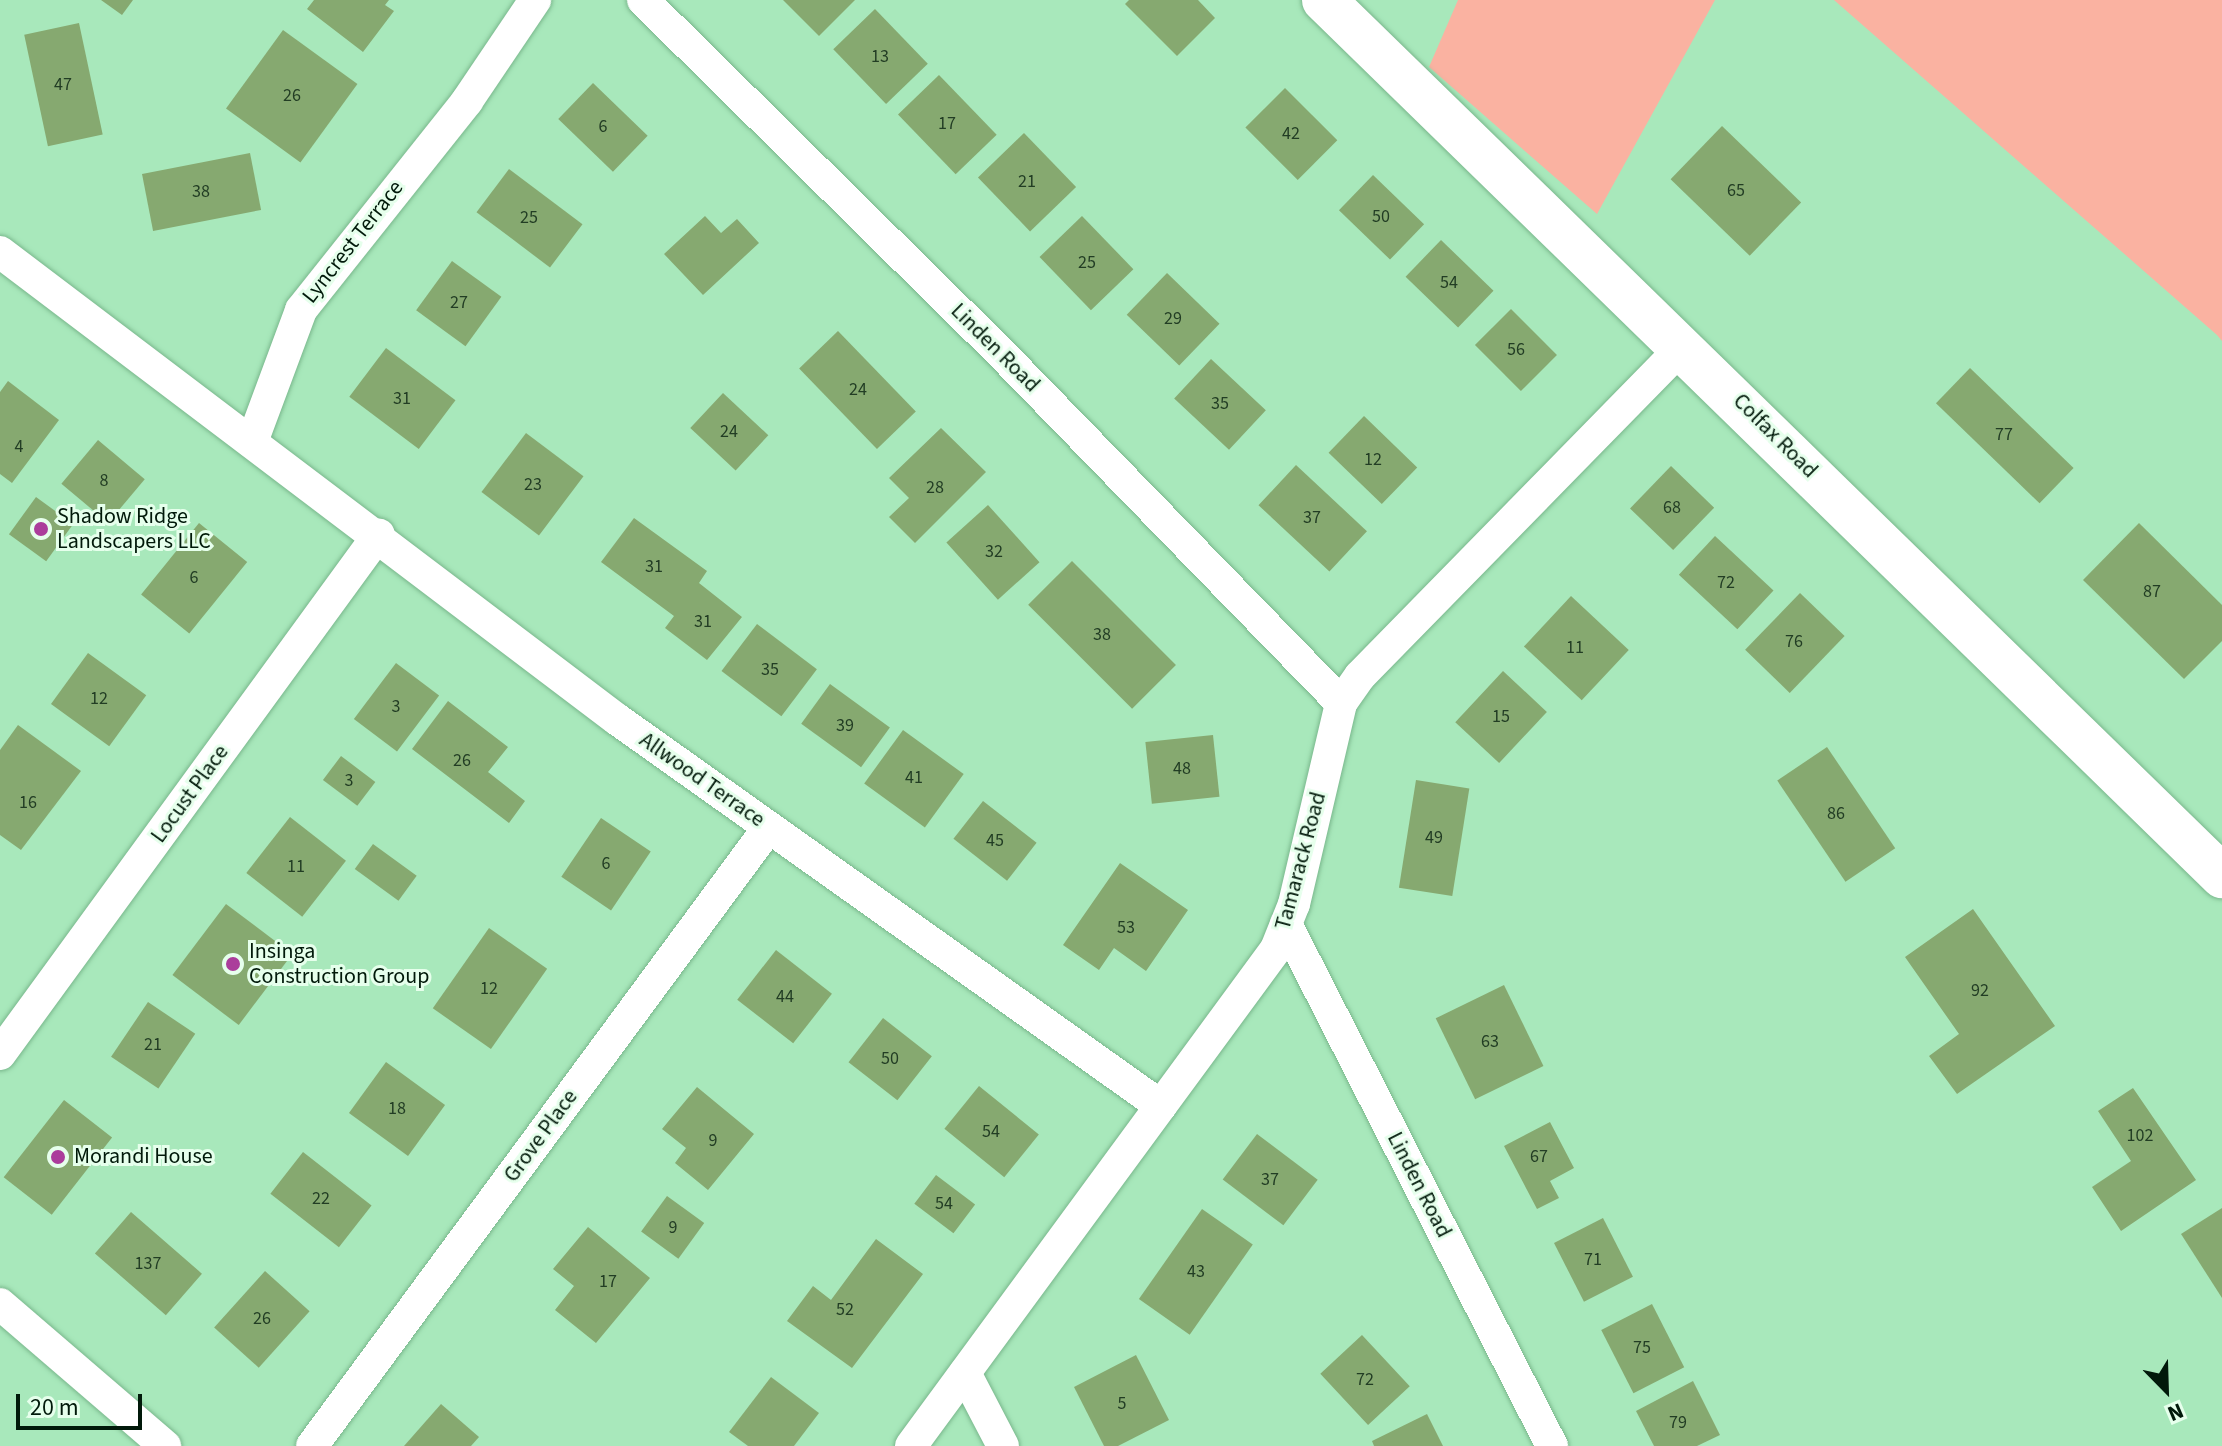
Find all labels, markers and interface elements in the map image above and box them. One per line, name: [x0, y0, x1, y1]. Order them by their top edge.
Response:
house number: 13: [871, 46, 889, 68]
house number: 47: [54, 74, 72, 96]
house number: 26: [283, 85, 301, 107]
house number: 17: [938, 113, 956, 135]
house number: 6: [599, 116, 607, 138]
house number: 42: [1282, 123, 1300, 145]
house number: 21: [1018, 171, 1036, 193]
street label: Lyncrest Terrace: [297, 175, 409, 309]
house number: 65: [1727, 180, 1745, 202]
house number: 38: [192, 181, 210, 203]
house number: 50: [1372, 206, 1390, 228]
house number: 25: [520, 207, 538, 229]
house number: 25: [1078, 252, 1096, 274]
house number: 54: [1440, 272, 1458, 294]
house number: 27: [450, 292, 468, 314]
street label: Linden Road: [945, 298, 1045, 398]
house number: 29: [1164, 308, 1182, 330]
house number: 56: [1507, 339, 1525, 361]
house number: 24: [849, 379, 867, 401]
house number: 31: [393, 388, 411, 410]
street label: Colfax Road: [1727, 388, 1823, 484]
house number: 35: [1211, 393, 1229, 415]
house number: 24: [720, 421, 738, 443]
house number: 77: [1995, 424, 2013, 446]
house number: 4: [15, 436, 23, 458]
house number: 12: [1364, 449, 1382, 471]
house number: 8: [100, 470, 108, 492]
house number: 23: [524, 474, 542, 496]
house number: 28: [926, 477, 944, 499]
house number: 68: [1663, 497, 1681, 519]
place label: Shadow Ridge Landscapers LLC: [57, 503, 211, 554]
house number: 37: [1303, 507, 1321, 529]
marker: Shadow Ridge Landscapers LLC: [32, 520, 50, 538]
house number: 32: [985, 541, 1003, 563]
house number: 31: [645, 556, 663, 578]
house number: 6: [190, 567, 198, 589]
house number: 72: [1717, 572, 1735, 594]
house number: 87: [2143, 581, 2161, 603]
house number: 31: [694, 611, 712, 633]
house number: 38: [1093, 624, 1111, 646]
house number: 76: [1785, 631, 1803, 653]
house number: 11: [1566, 637, 1584, 659]
house number: 35: [761, 659, 779, 681]
house number: 12: [90, 688, 108, 710]
house number: 3: [392, 696, 400, 718]
house number: 15: [1492, 706, 1510, 728]
house number: 39: [836, 715, 854, 737]
street label: Allwood Terrace: [634, 727, 770, 833]
street label: Locust Place: [146, 740, 234, 848]
house number: 26: [453, 750, 471, 772]
house number: 48: [1173, 758, 1191, 780]
house number: 41: [905, 767, 923, 789]
house number: 3: [345, 770, 353, 792]
street label: Tamarack Road: [1270, 789, 1332, 933]
house number: 16: [19, 792, 37, 814]
house number: 86: [1827, 803, 1845, 825]
house number: 49: [1425, 827, 1443, 849]
house number: 45: [986, 830, 1004, 852]
house number: 6: [602, 853, 610, 875]
house number: 11: [287, 856, 305, 878]
house number: 53: [1117, 917, 1135, 939]
place label: Insinga Construction Group: [249, 938, 429, 990]
marker: Insinga Construction Group: [224, 955, 242, 973]
house number: 12: [480, 978, 498, 1000]
house number: 92: [1971, 980, 1989, 1002]
house number: 44: [776, 986, 794, 1008]
house number: 63: [1481, 1031, 1499, 1053]
house number: 21: [144, 1034, 162, 1056]
house number: 50: [881, 1048, 899, 1070]
street label: Grove Place: [499, 1085, 583, 1187]
house number: 18: [388, 1098, 406, 1120]
house number: 54: [982, 1121, 1000, 1143]
house number: 102: [2127, 1125, 2153, 1147]
street label: Linden Road: [1381, 1128, 1457, 1242]
house number: 9: [709, 1130, 717, 1152]
place label: Morandi House: [74, 1144, 213, 1170]
house number: 67: [1530, 1146, 1548, 1168]
marker: Morandi House: [49, 1148, 67, 1166]
house number: 37: [1261, 1169, 1279, 1191]
house number: 22: [312, 1188, 330, 1210]
house number: 54: [935, 1193, 953, 1215]
house number: 9: [669, 1217, 677, 1239]
house number: 71: [1584, 1249, 1602, 1271]
house number: 137: [135, 1253, 161, 1275]
house number: 43: [1187, 1261, 1205, 1283]
house number: 17: [599, 1271, 617, 1293]
house number: 52: [836, 1299, 854, 1321]
house number: 26: [253, 1308, 271, 1330]
house number: 75: [1633, 1337, 1651, 1359]
north arrow: [2126, 1350, 2206, 1430]
house number: 72: [1356, 1369, 1374, 1391]
scale bar: [20, 1378, 146, 1428]
text: 20 m: [30, 1390, 79, 1425]
house number: 5: [1118, 1393, 1126, 1415]
text: N: [2162, 1395, 2188, 1430]
house number: 79: [1669, 1412, 1687, 1434]

